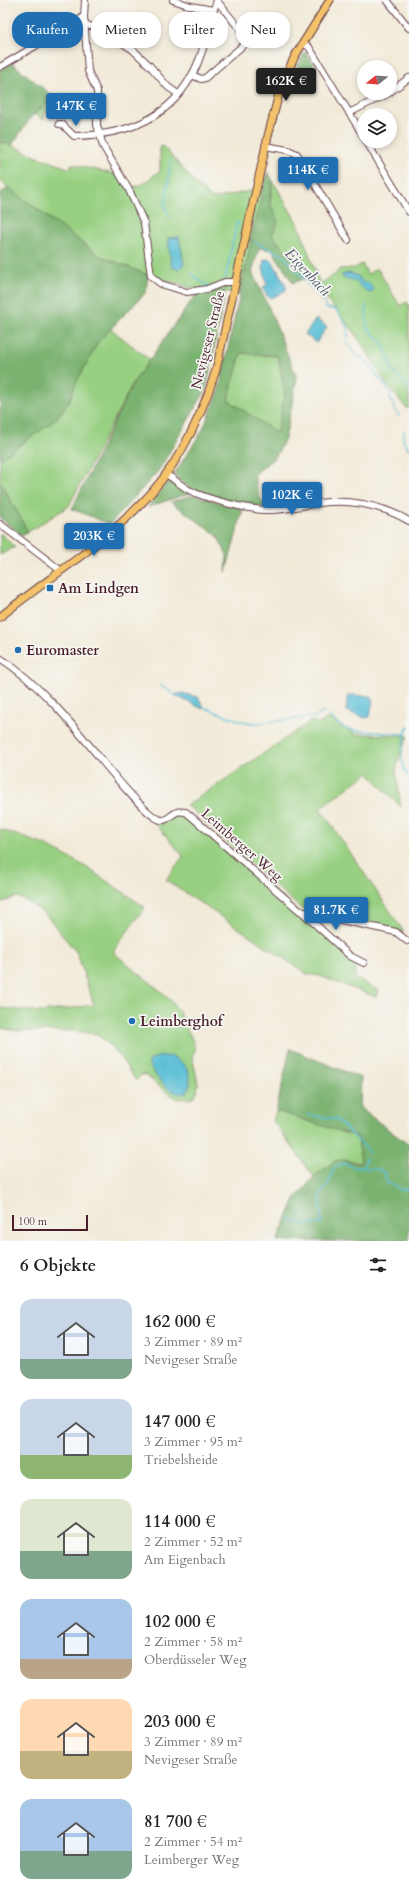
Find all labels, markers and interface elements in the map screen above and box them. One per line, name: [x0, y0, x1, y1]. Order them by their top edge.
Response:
chip: Kaufen: [12, 12, 83, 48]
chip: Mieten: [91, 12, 161, 48]
chip: Filter: [169, 12, 228, 48]
chip: Neu: [236, 12, 290, 48]
north arrow: [357, 60, 397, 100]
map controls: [357, 60, 397, 148]
pin: 162K €: [253, 68, 319, 102]
text: 162K €: [265, 72, 307, 90]
pin: 147K €: [43, 93, 109, 127]
text: 147K €: [55, 97, 97, 115]
button: layers: [357, 108, 397, 148]
pin: 114K €: [275, 157, 341, 191]
text: 114K €: [287, 161, 329, 179]
water label: Eigenbach: [281, 244, 336, 301]
street label: Nevigeser Straße: [187, 289, 229, 391]
pin: 102K €: [259, 482, 325, 516]
text: 102K €: [271, 486, 313, 504]
pin: 203K €: [61, 523, 127, 557]
text: 203K €: [73, 527, 115, 545]
place label: Am Lindgen: [58, 579, 139, 598]
marker: Am Lindgen: [45, 583, 55, 593]
place label: Euromaster: [26, 641, 99, 660]
marker: Euromaster: [13, 645, 23, 655]
street label: Leimberger Weg: [197, 804, 287, 886]
pin: 81.7K €: [299, 897, 373, 931]
text: 81.7K €: [313, 901, 359, 919]
place label: Leimberghof: [140, 1012, 225, 1031]
marker: Leimberghof: [127, 1016, 137, 1026]
scale bar: [12, 1213, 88, 1232]
text: 100 m: [18, 1214, 47, 1229]
text: 6 Objekte: [20, 1254, 96, 1277]
icon: filters: [367, 1254, 389, 1276]
text: 162 000 €: [144, 1310, 216, 1333]
icon: home: [52, 1315, 100, 1363]
text: 3 Zimmer · 89 m²: [144, 1333, 242, 1351]
text: Nevigeser Straße: [144, 1351, 238, 1369]
text: 147 000 €: [144, 1410, 216, 1433]
icon: home: [52, 1415, 100, 1463]
text: 3 Zimmer · 95 m²: [144, 1433, 242, 1451]
text: Triebelsheide: [144, 1451, 218, 1469]
text: 114 000 €: [144, 1510, 216, 1533]
icon: home: [52, 1515, 100, 1563]
text: 2 Zimmer · 52 m²: [144, 1533, 242, 1551]
text: Am Eigenbach: [144, 1551, 226, 1569]
text: 102 000 €: [144, 1610, 216, 1633]
icon: home: [52, 1615, 100, 1663]
text: 2 Zimmer · 58 m²: [144, 1633, 242, 1651]
text: Oberdüsseler Weg: [144, 1651, 247, 1669]
text: 203 000 €: [144, 1710, 216, 1733]
icon: home: [52, 1715, 100, 1763]
text: 3 Zimmer · 89 m²: [144, 1733, 242, 1751]
text: Nevigeser Straße: [144, 1751, 238, 1769]
text: 81 700 €: [144, 1810, 207, 1833]
icon: home: [52, 1815, 100, 1863]
text: 2 Zimmer · 54 m²: [144, 1833, 242, 1851]
text: Leimberger Weg: [144, 1851, 239, 1869]

